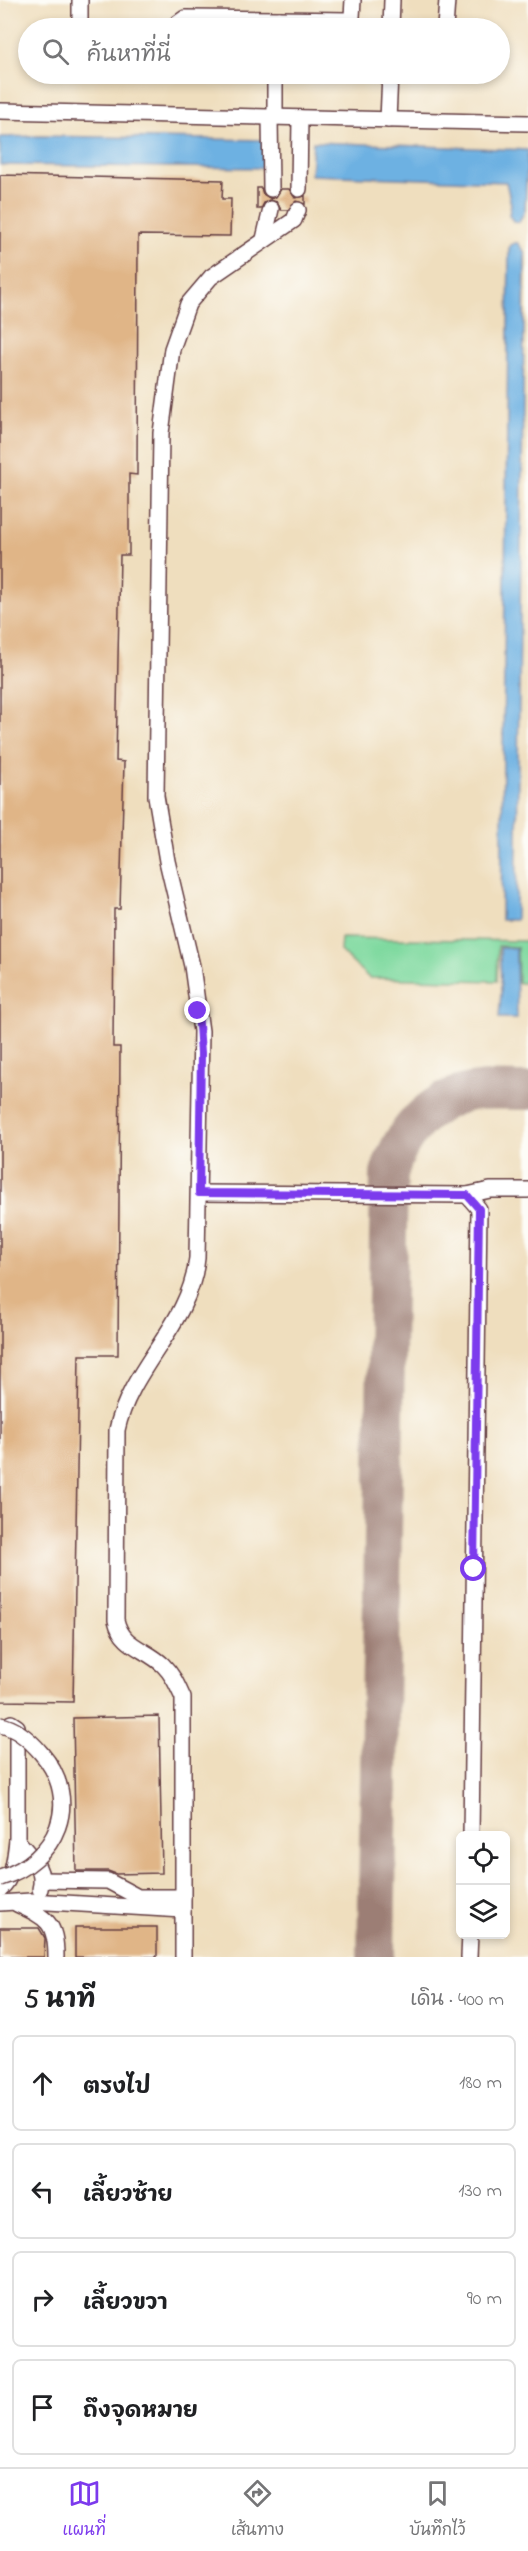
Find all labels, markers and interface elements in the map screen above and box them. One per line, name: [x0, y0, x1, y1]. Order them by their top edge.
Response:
search box: [18, 18, 510, 84]
icon: search: [39, 35, 72, 68]
text: ค้นหาที่นี่: [87, 40, 171, 72]
route end: [184, 997, 210, 1023]
route start: [460, 1555, 486, 1581]
map controls: [456, 1831, 510, 1939]
button: locate: [456, 1831, 510, 1885]
button: layers: [456, 1885, 510, 1939]
text: 5 นาที: [24, 1982, 95, 2020]
text: เดิน · 400 m: [410, 1986, 504, 2015]
icon: ahead: [26, 2067, 59, 2100]
text: 180 m: [459, 2069, 502, 2098]
text: ตรงไป: [83, 2072, 151, 2104]
icon: left: [26, 2175, 59, 2208]
text: 130 m: [458, 2177, 502, 2206]
text: เลี้ยวซ้าย: [83, 2180, 173, 2212]
icon: right: [26, 2283, 59, 2316]
text: 90 m: [467, 2285, 502, 2314]
text: เลี้ยวขวา: [83, 2288, 167, 2320]
icon: arrive: [26, 2391, 59, 2424]
text: ถึงจุดหมาย: [83, 2396, 198, 2428]
tab: แผนที่: [63, 2477, 106, 2543]
tab: เส้นทาง: [231, 2477, 284, 2543]
tab: บันทึกไว้: [409, 2477, 465, 2543]

